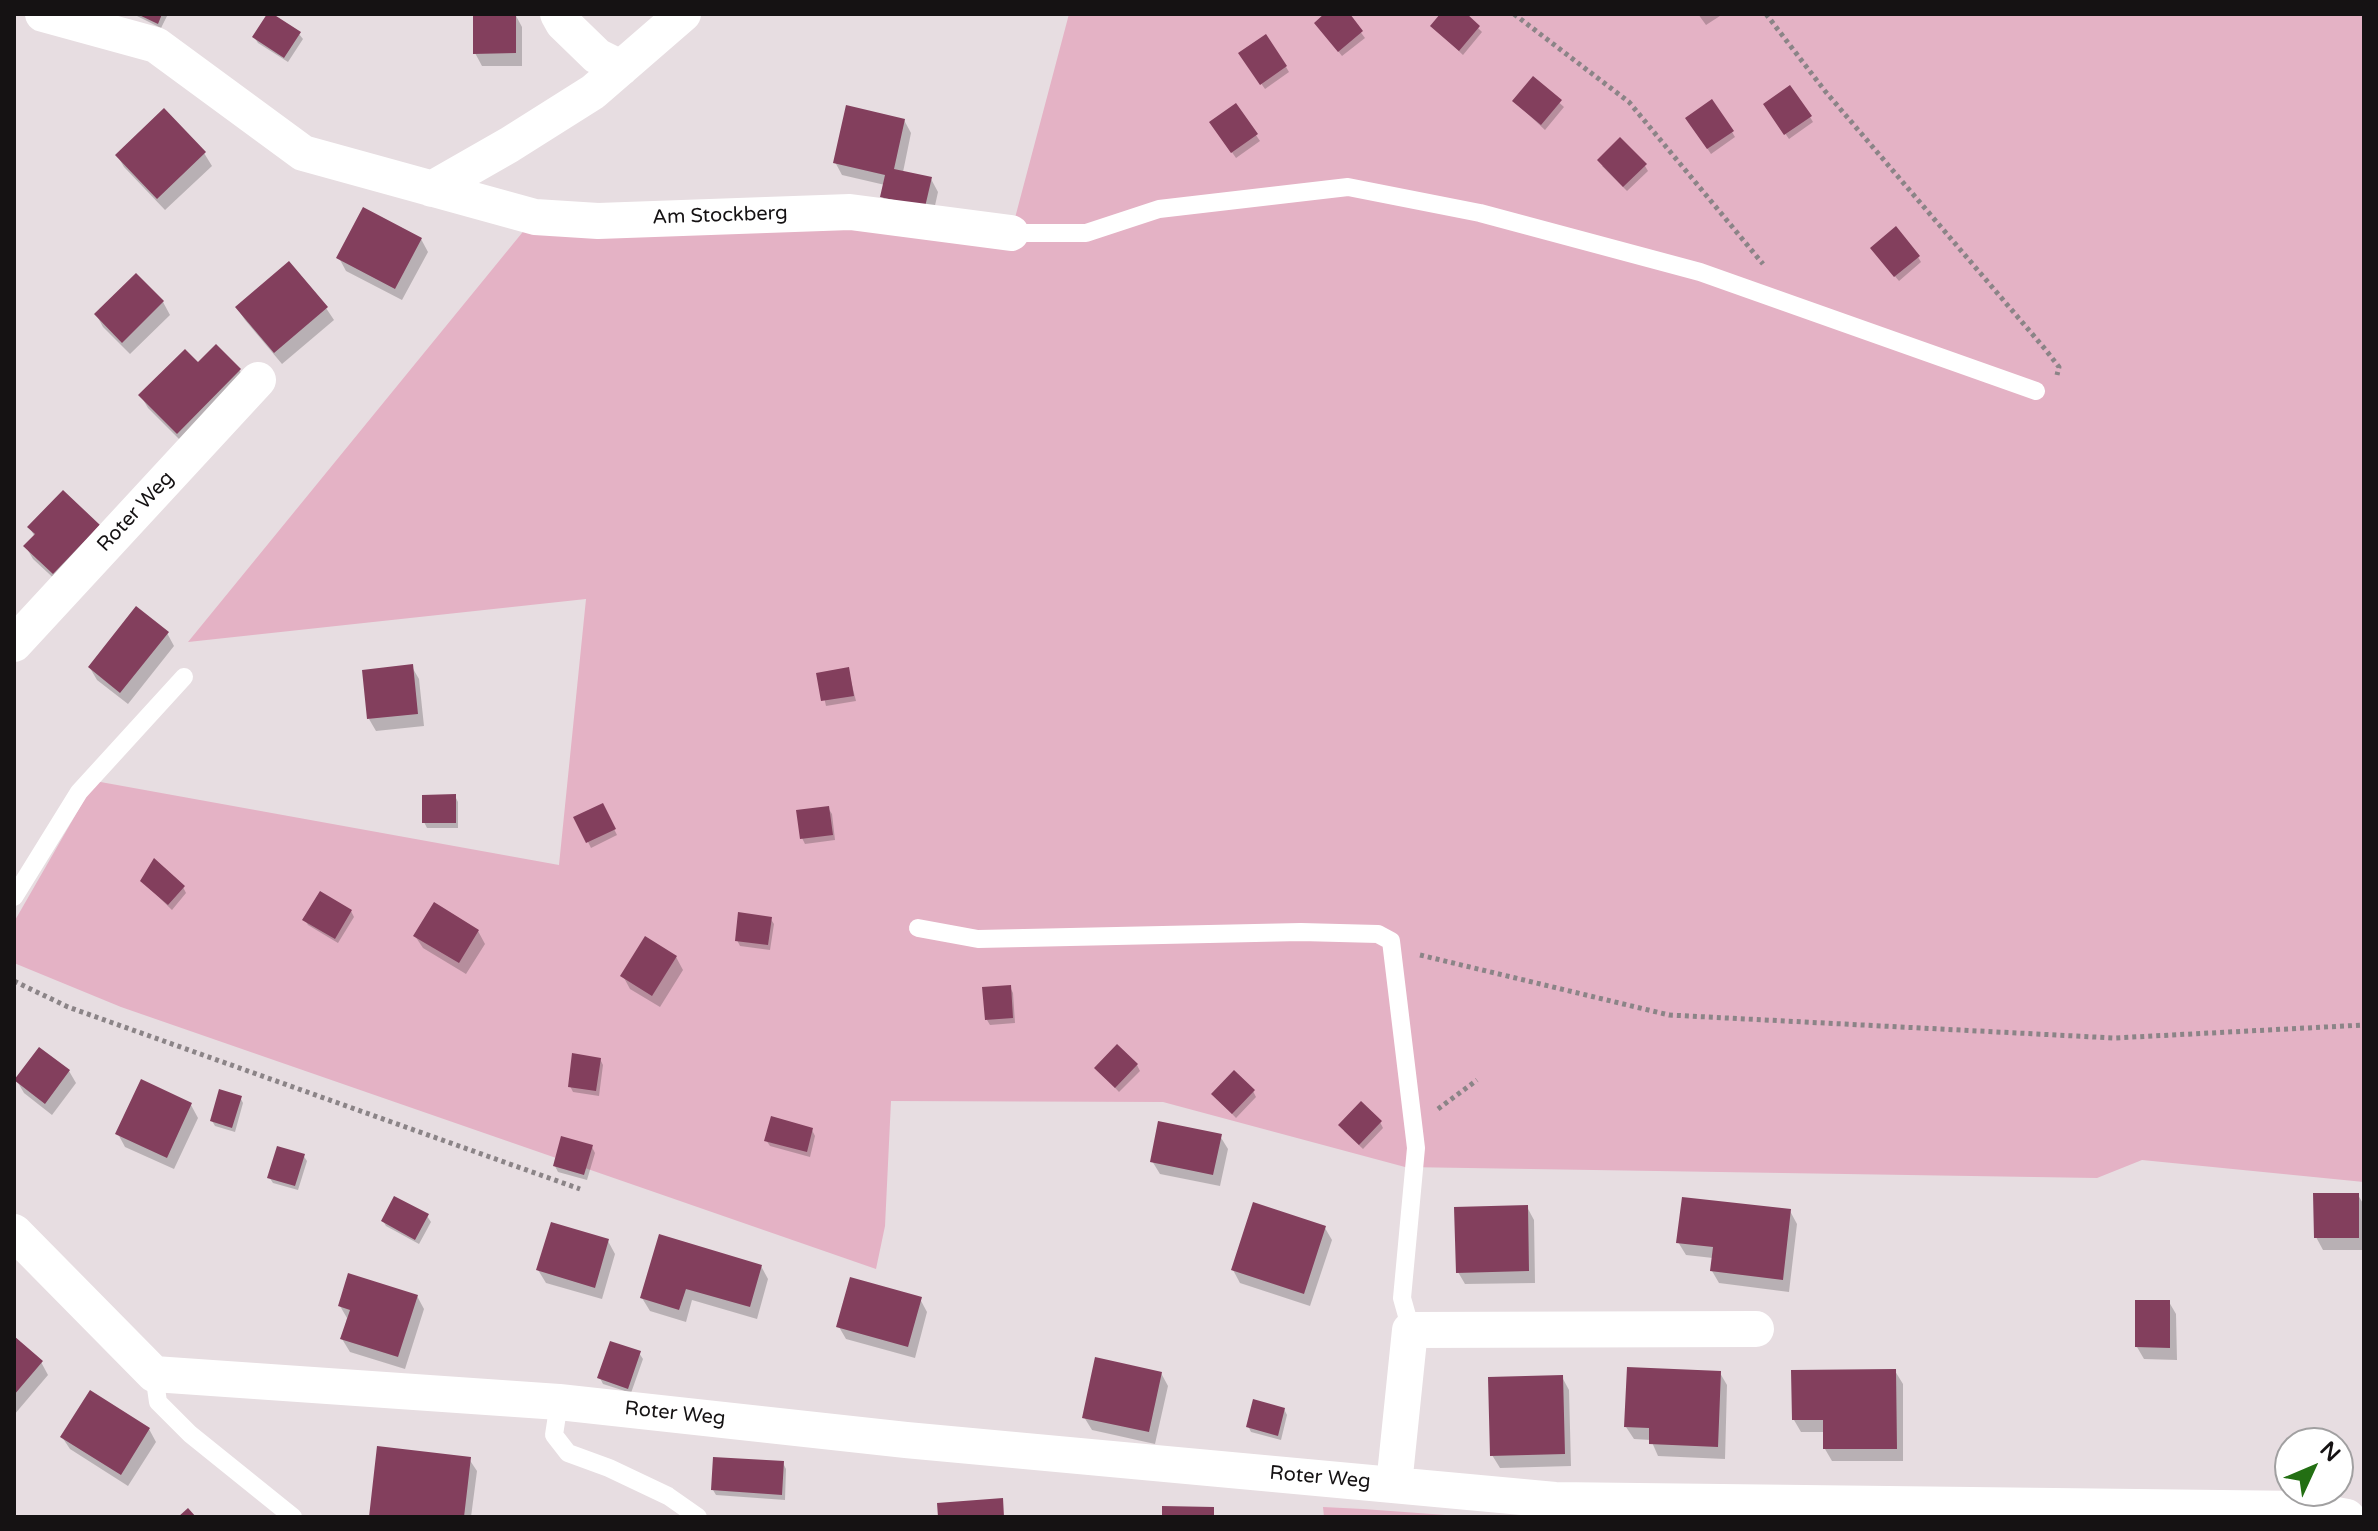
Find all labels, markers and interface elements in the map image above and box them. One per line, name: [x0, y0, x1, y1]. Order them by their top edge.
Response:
street label: Am Stockberg: [652, 202, 788, 230]
street label: Roter Weg: [93, 467, 179, 557]
street label: Roter Weg: [623, 1397, 727, 1431]
north arrow: [2274, 1427, 2354, 1507]
text: N: [2314, 1436, 2345, 1467]
street label: Roter Weg: [1269, 1462, 1371, 1494]

